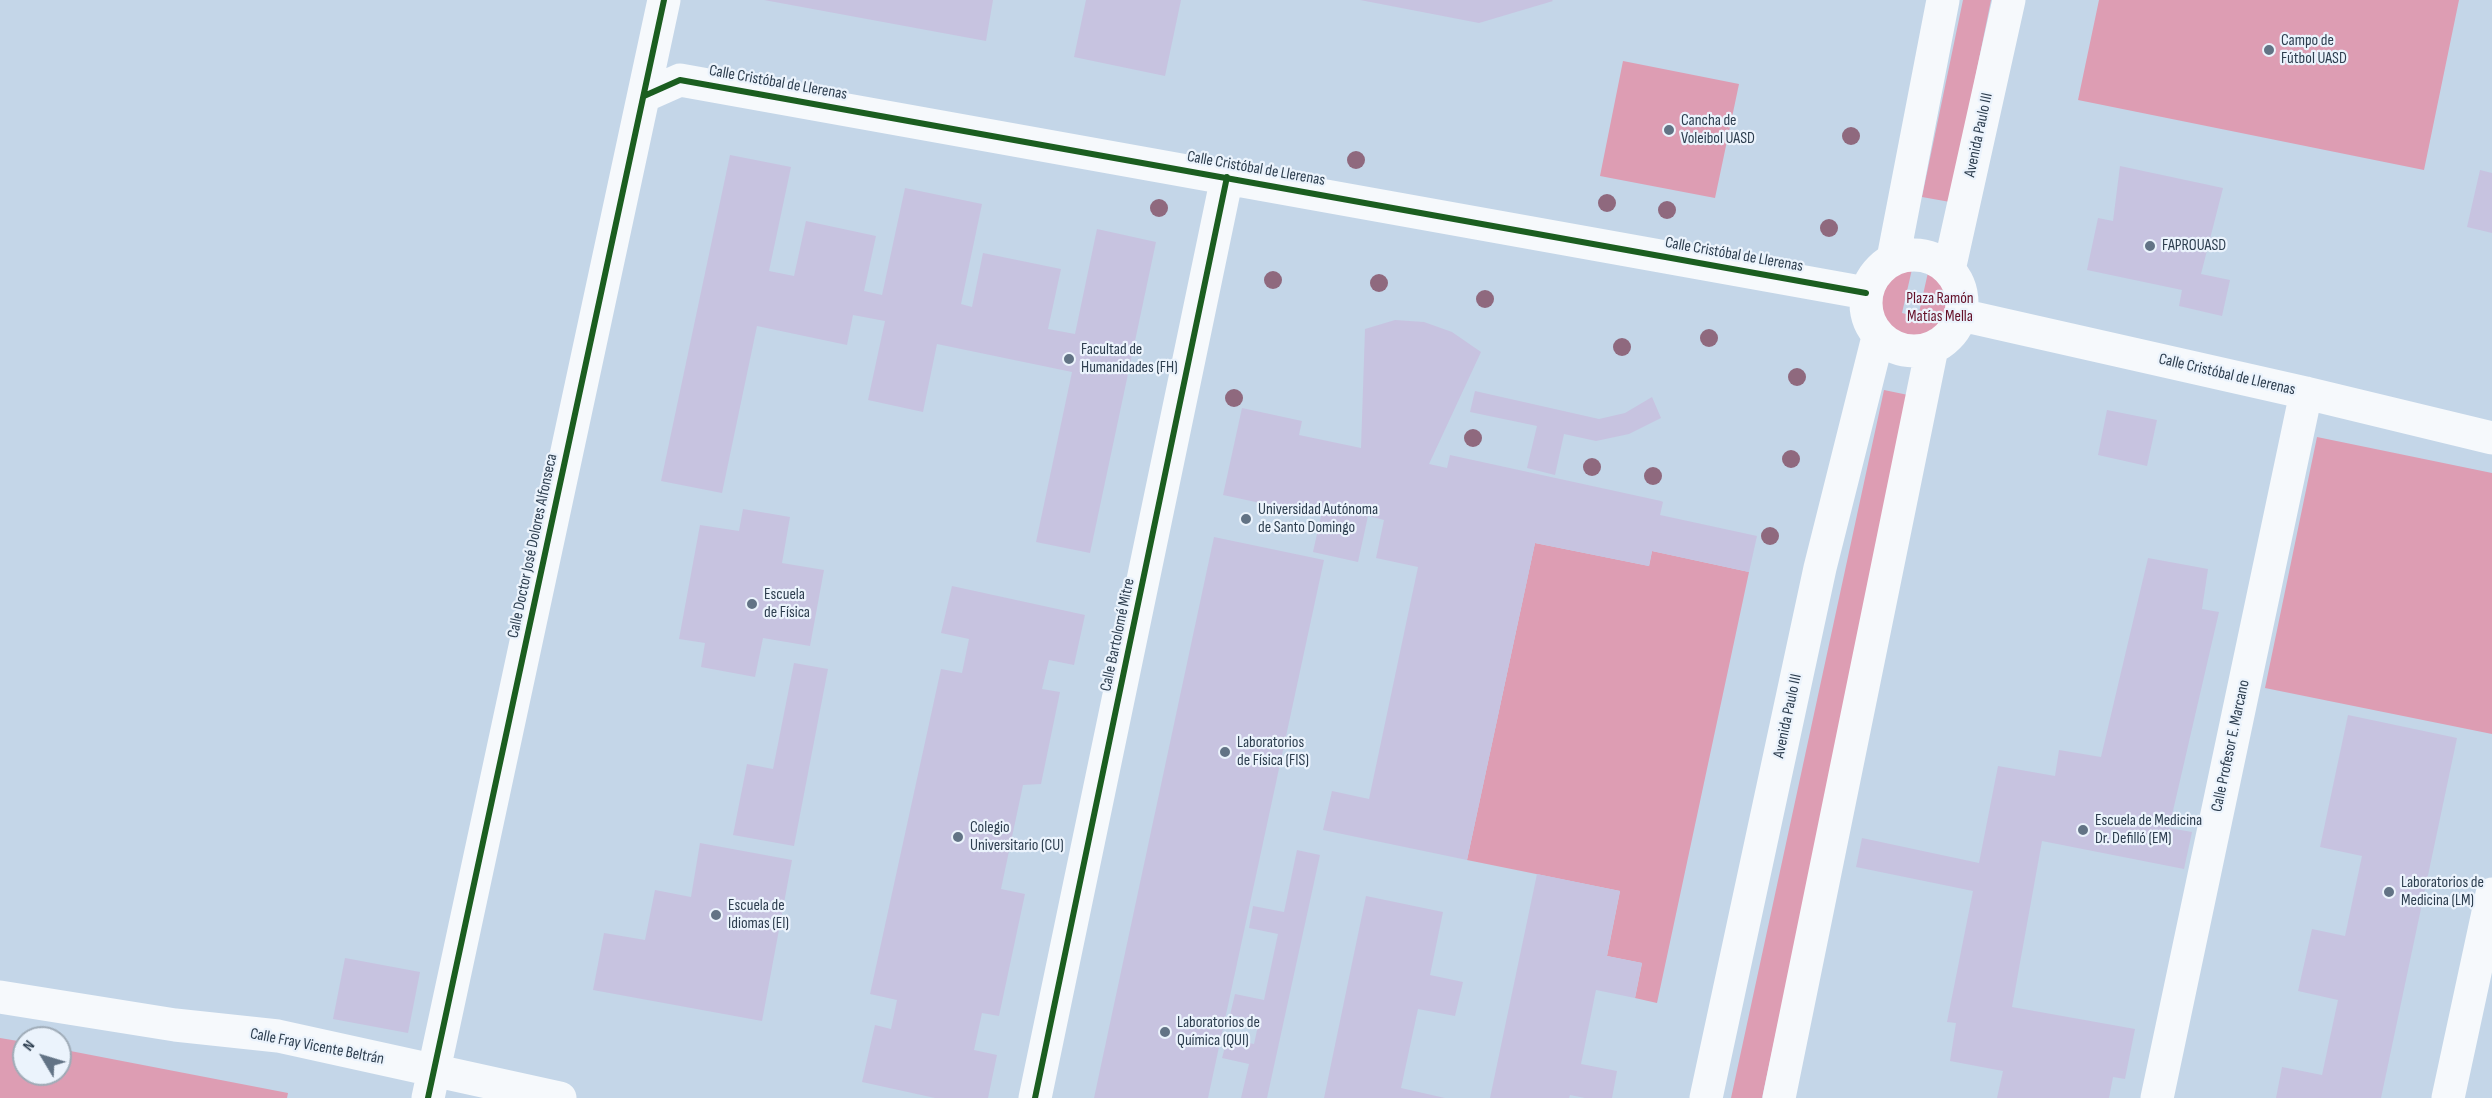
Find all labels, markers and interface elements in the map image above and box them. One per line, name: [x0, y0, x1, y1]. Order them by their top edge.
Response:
place label: Campo de Fútbol UASD: [2281, 31, 2347, 69]
marker: Campo de Fútbol UASD: [2262, 43, 2276, 57]
street label: Calle Cristóbal de Llerenas: [708, 61, 848, 105]
street label: Avenida Paulo III: [1961, 91, 1997, 179]
place label: Cancha de Voleibol UASD: [1681, 111, 1755, 149]
marker: Cancha de Voleibol UASD: [1662, 123, 1676, 137]
street label: Calle Cristóbal de Llerenas: [1186, 147, 1326, 191]
street label: Calle Cristóbal de Llerenas: [1664, 233, 1804, 277]
place label: FAPROUASD: [2162, 236, 2226, 256]
marker: FAPROUASD: [2143, 239, 2157, 253]
park label: Plaza Ramón Matías Mella: [1906, 289, 1974, 327]
place label: Facultad de Humanidades (FH): [1081, 340, 1178, 378]
street label: Calle Cristóbal de Llerenas: [2157, 350, 2297, 400]
marker: Facultad de Humanidades (FH): [1062, 352, 1076, 366]
street label: Calle Doctor José Dolores Alfonseca: [504, 452, 562, 640]
place label: Universidad Autónoma de Santo Domingo: [1258, 500, 1378, 538]
marker: Universidad Autónoma de Santo Domingo: [1239, 512, 1253, 526]
street label: Calle Bartolomé Mitre: [1097, 577, 1139, 693]
place label: Escuela de Física: [764, 585, 810, 623]
marker: Escuela de Física: [745, 597, 759, 611]
street label: Avenida Paulo III: [1770, 672, 1806, 760]
street label: Calle Profesor E. Marcano: [2208, 678, 2254, 814]
place label: Laboratorios de Física (FIS): [1237, 733, 1309, 771]
marker: Laboratorios de Física (FIS): [1218, 745, 1232, 759]
place label: Escuela de Medicina Dr. Defilló (EM): [2095, 811, 2202, 849]
place label: Colegio Universitario (CU): [970, 818, 1064, 856]
marker: Escuela de Medicina Dr. Defilló (EM): [2076, 823, 2090, 837]
marker: Colegio Universitario (CU): [951, 830, 965, 844]
place label: Laboratorios de Medicina (LM): [2401, 873, 2484, 911]
marker: Laboratorios de Medicina (LM): [2382, 885, 2396, 899]
place label: Escuela de Idiomas (EI): [728, 896, 789, 934]
marker: Escuela de Idiomas (EI): [709, 908, 723, 922]
place label: Laboratorios de Química (QUI): [1177, 1013, 1260, 1051]
street label: Calle Fray Vicente Beltrán: [248, 1025, 386, 1069]
marker: Laboratorios de Química (QUI): [1158, 1025, 1172, 1039]
north arrow: [12, 1026, 72, 1086]
text: N: [19, 1037, 39, 1055]

